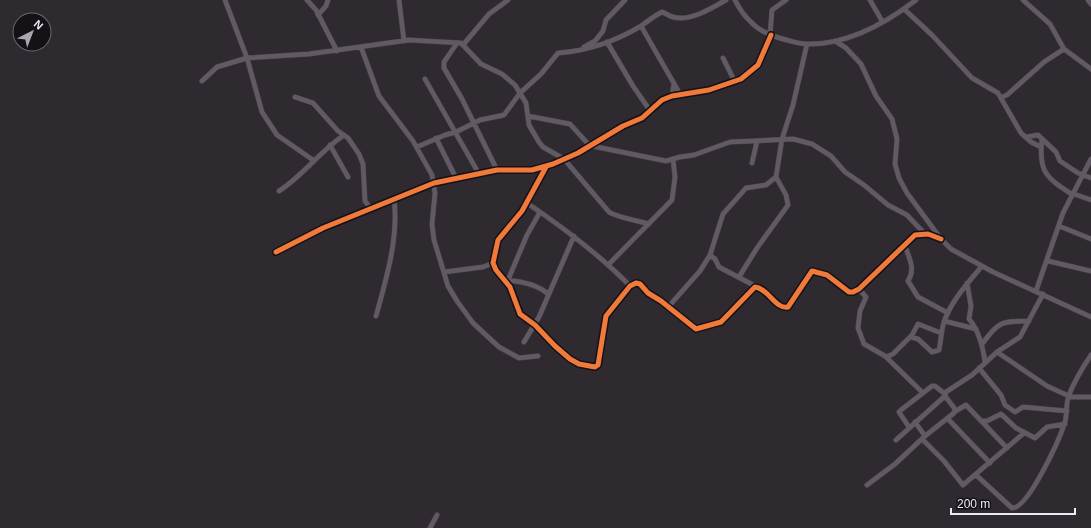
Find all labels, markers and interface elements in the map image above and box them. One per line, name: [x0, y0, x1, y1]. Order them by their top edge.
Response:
north arrow: [12, 12, 52, 52]
text: N: [32, 17, 46, 32]
scale bar: [951, 490, 1075, 516]
text: 200 m: [957, 497, 990, 511]

